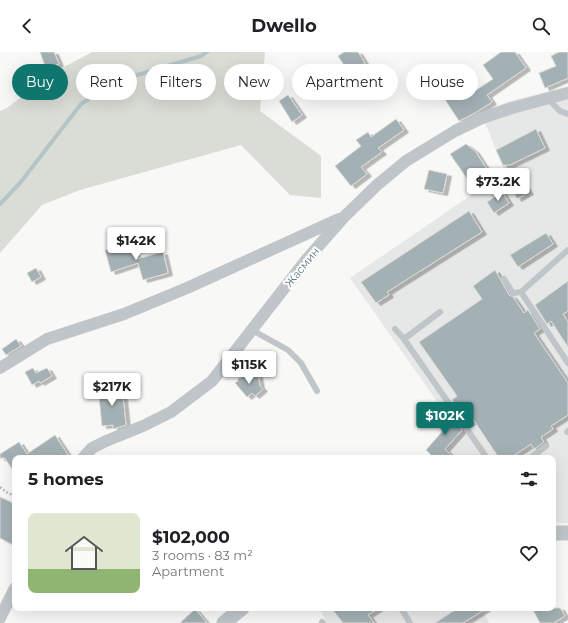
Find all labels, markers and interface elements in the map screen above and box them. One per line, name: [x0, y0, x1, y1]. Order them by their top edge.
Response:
icon: back: [16, 15, 38, 37]
text: Dwello: [251, 15, 317, 37]
icon: search: [530, 15, 552, 37]
chip: Buy: [12, 64, 68, 100]
chip: Rent: [76, 64, 137, 100]
chip: Filters: [145, 64, 216, 100]
chip: New: [224, 64, 284, 100]
chip: Apartment: [292, 64, 398, 100]
chip: House: [406, 64, 478, 100]
pin: $73.2K: [465, 168, 531, 202]
text: $73.2K: [476, 173, 520, 189]
pin: $142K: [108, 227, 164, 261]
text: $142K: [116, 232, 156, 248]
street label: Жасмин: [282, 244, 322, 290]
pin: $115K: [221, 351, 277, 385]
text: $115K: [231, 356, 267, 372]
pin: $217K: [84, 373, 140, 407]
text: $217K: [93, 378, 131, 394]
pin: $102K: [417, 402, 473, 436]
text: $102K: [425, 407, 465, 423]
icon: filters: [518, 468, 540, 490]
text: 5 homes: [28, 469, 104, 489]
text: $102,000: [152, 527, 230, 547]
icon: home: [60, 529, 108, 577]
icon: heart: [518, 542, 540, 564]
text: 3 rooms · 83 m²: [152, 547, 253, 563]
text: Apartment: [152, 563, 224, 579]

